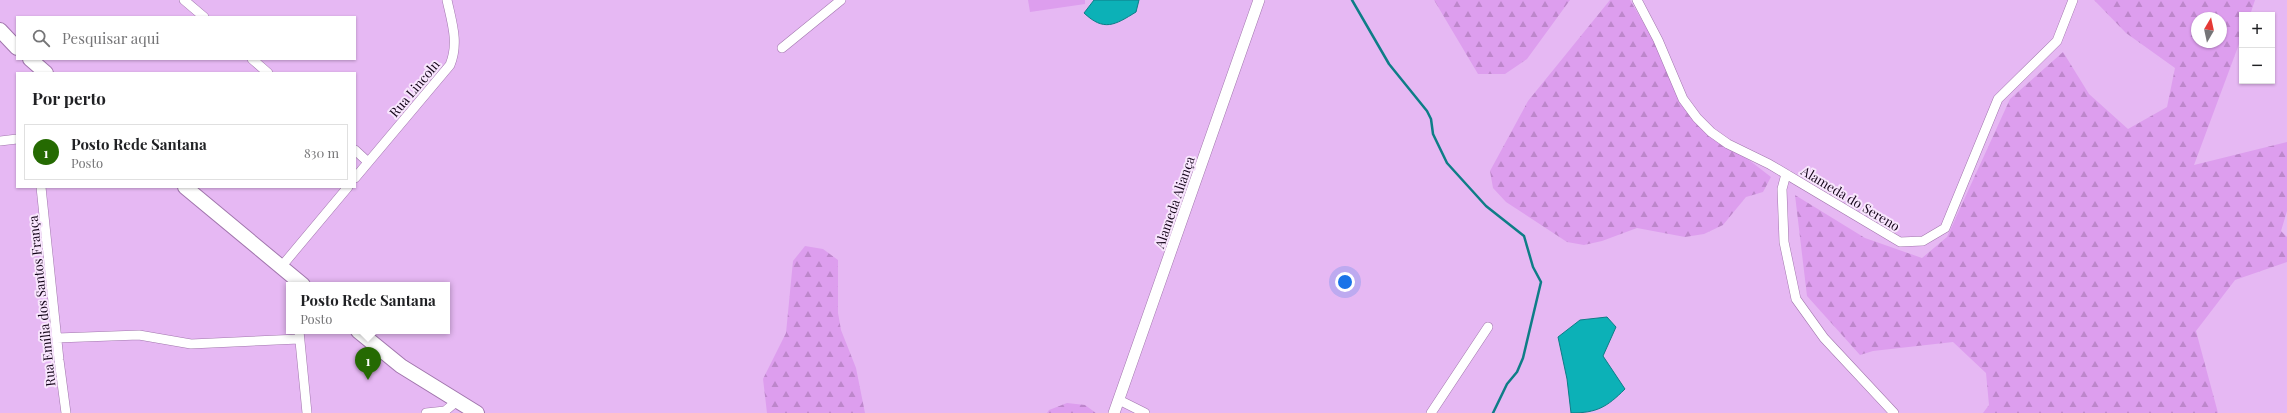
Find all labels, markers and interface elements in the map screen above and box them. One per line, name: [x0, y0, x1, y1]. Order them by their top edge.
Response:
north arrow: [2191, 12, 2227, 48]
map controls: [2239, 12, 2275, 84]
button: +: [2239, 12, 2275, 48]
search box: [16, 16, 356, 60]
icon: search: [30, 27, 52, 49]
text: Pesquisar aqui: [62, 28, 160, 48]
button: −: [2239, 48, 2275, 84]
street label: Rua Lincoln: [385, 56, 443, 120]
text: Por perto: [32, 87, 106, 109]
text: Posto Rede Santana: [71, 134, 207, 154]
text: 1: [44, 144, 48, 161]
text: 830 m: [304, 144, 339, 161]
street label: Alameda Aliança: [1150, 153, 1198, 251]
text: Posto: [71, 154, 103, 171]
street label: Alameda do Sereno: [1798, 161, 1903, 234]
street label: Rua Emília dos Santos França: [24, 214, 58, 387]
your location: [1335, 272, 1355, 292]
popup: [286, 282, 450, 334]
text: Posto Rede Santana: [300, 290, 436, 310]
text: Posto: [300, 310, 332, 327]
pin: 1: [355, 347, 381, 380]

